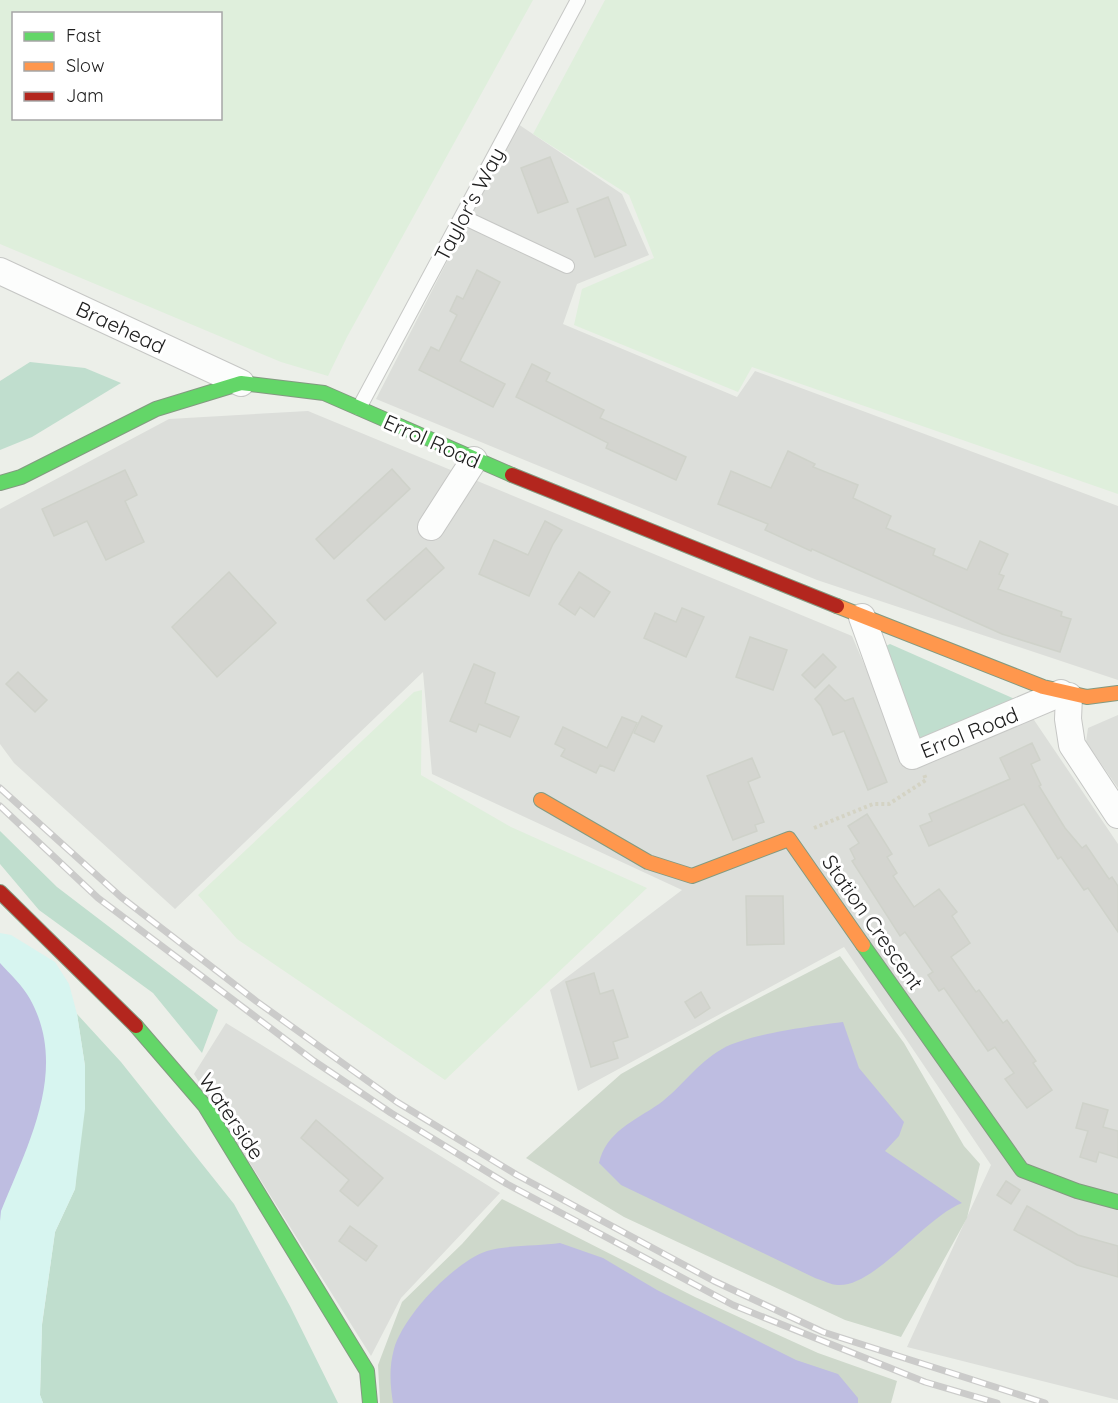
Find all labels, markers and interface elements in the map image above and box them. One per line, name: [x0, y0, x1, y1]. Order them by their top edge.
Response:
legend: [12, 12, 222, 120]
text: Fast: [66, 24, 101, 47]
text: Slow: [66, 54, 104, 77]
text: Jam: [66, 84, 104, 107]
street label: Taylor's Way: [428, 143, 510, 265]
street label: Braehead: [72, 295, 170, 359]
street label: Errol Road: [380, 408, 484, 474]
street label: Errol Road: [916, 701, 1022, 763]
street label: Station Crescent: [817, 849, 929, 995]
street label: Waterside: [194, 1068, 270, 1164]

